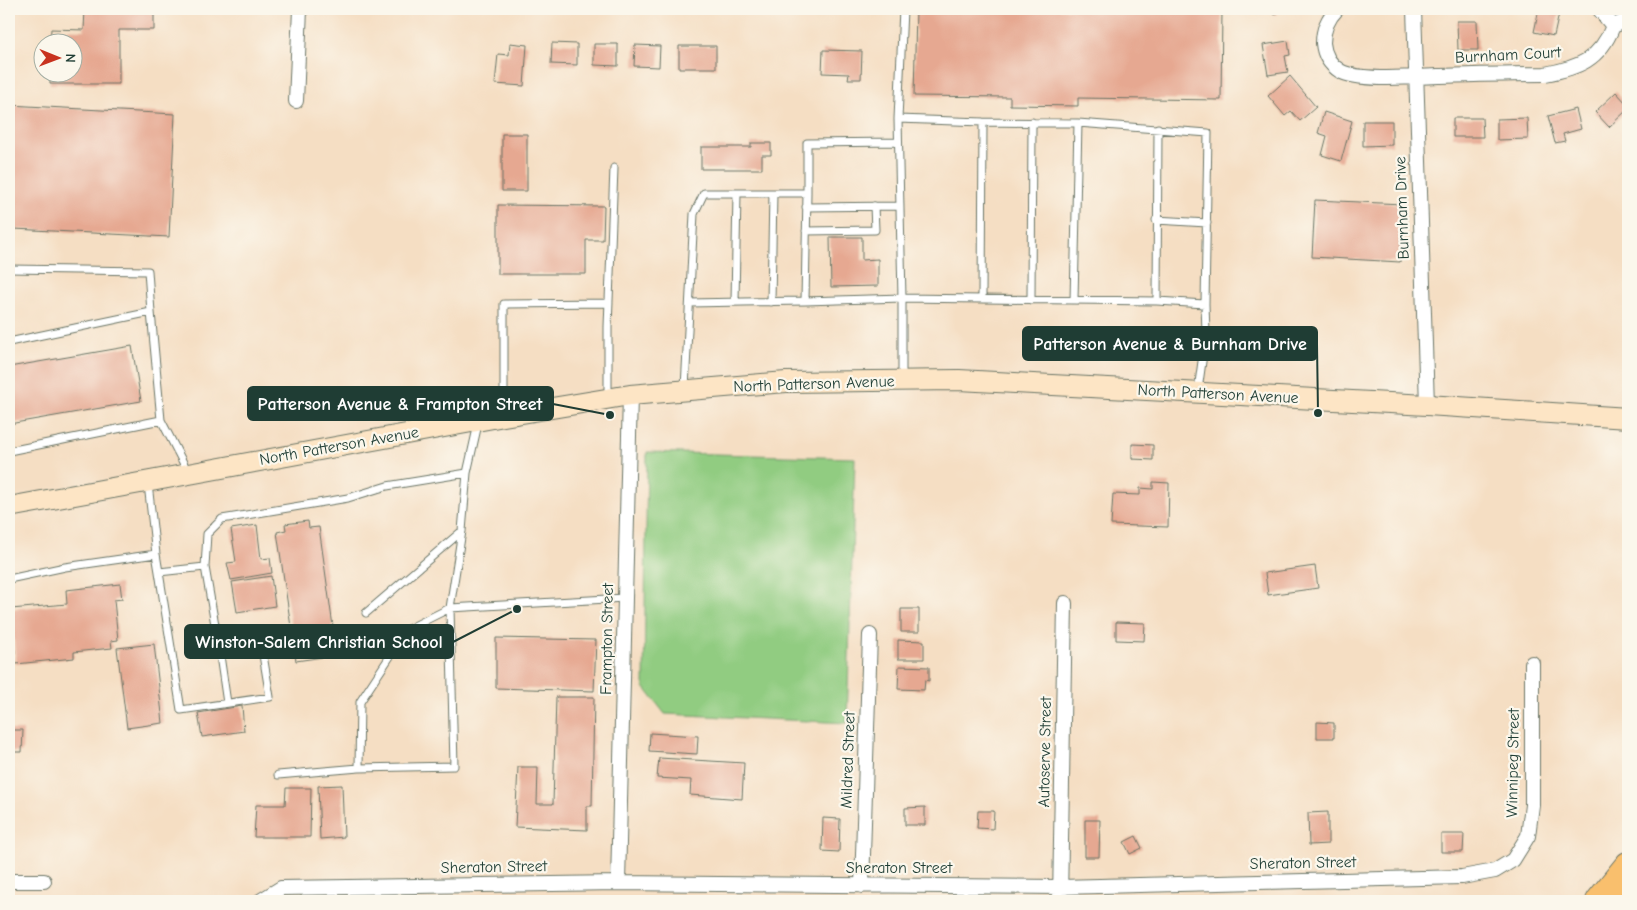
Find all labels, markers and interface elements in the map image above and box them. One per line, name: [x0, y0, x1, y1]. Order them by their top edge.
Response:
north arrow: [32, 32, 82, 82]
street label: Burnham Court: [1455, 43, 1562, 67]
text: N: [62, 54, 79, 63]
street label: Burnham Drive: [1391, 156, 1413, 260]
callout: Patterson Avenue & Burnham Drive: [1023, 327, 1317, 360]
text: Patterson Avenue & Burnham Drive: [1033, 334, 1307, 355]
street label: North Patterson Avenue: [733, 372, 895, 396]
street label: North Patterson Avenue: [1137, 381, 1299, 407]
callout: Patterson Avenue & Frampton Street: [248, 387, 553, 420]
text: Patterson Avenue & Frampton Street: [258, 394, 543, 415]
street label: North Patterson Avenue: [258, 423, 420, 469]
street label: Frampton Street: [597, 582, 617, 695]
callout: Winston-Salem Christian School: [185, 625, 453, 658]
text: Winston-Salem Christian School: [195, 632, 443, 653]
street label: Autoserve Street: [1035, 696, 1055, 808]
street label: Winnipeg Street: [1503, 708, 1523, 818]
street label: Mildred Street: [837, 711, 859, 809]
street label: Sheraton Street: [1250, 853, 1357, 873]
street label: Sheraton Street: [441, 857, 548, 877]
street label: Sheraton Street: [846, 859, 953, 877]

